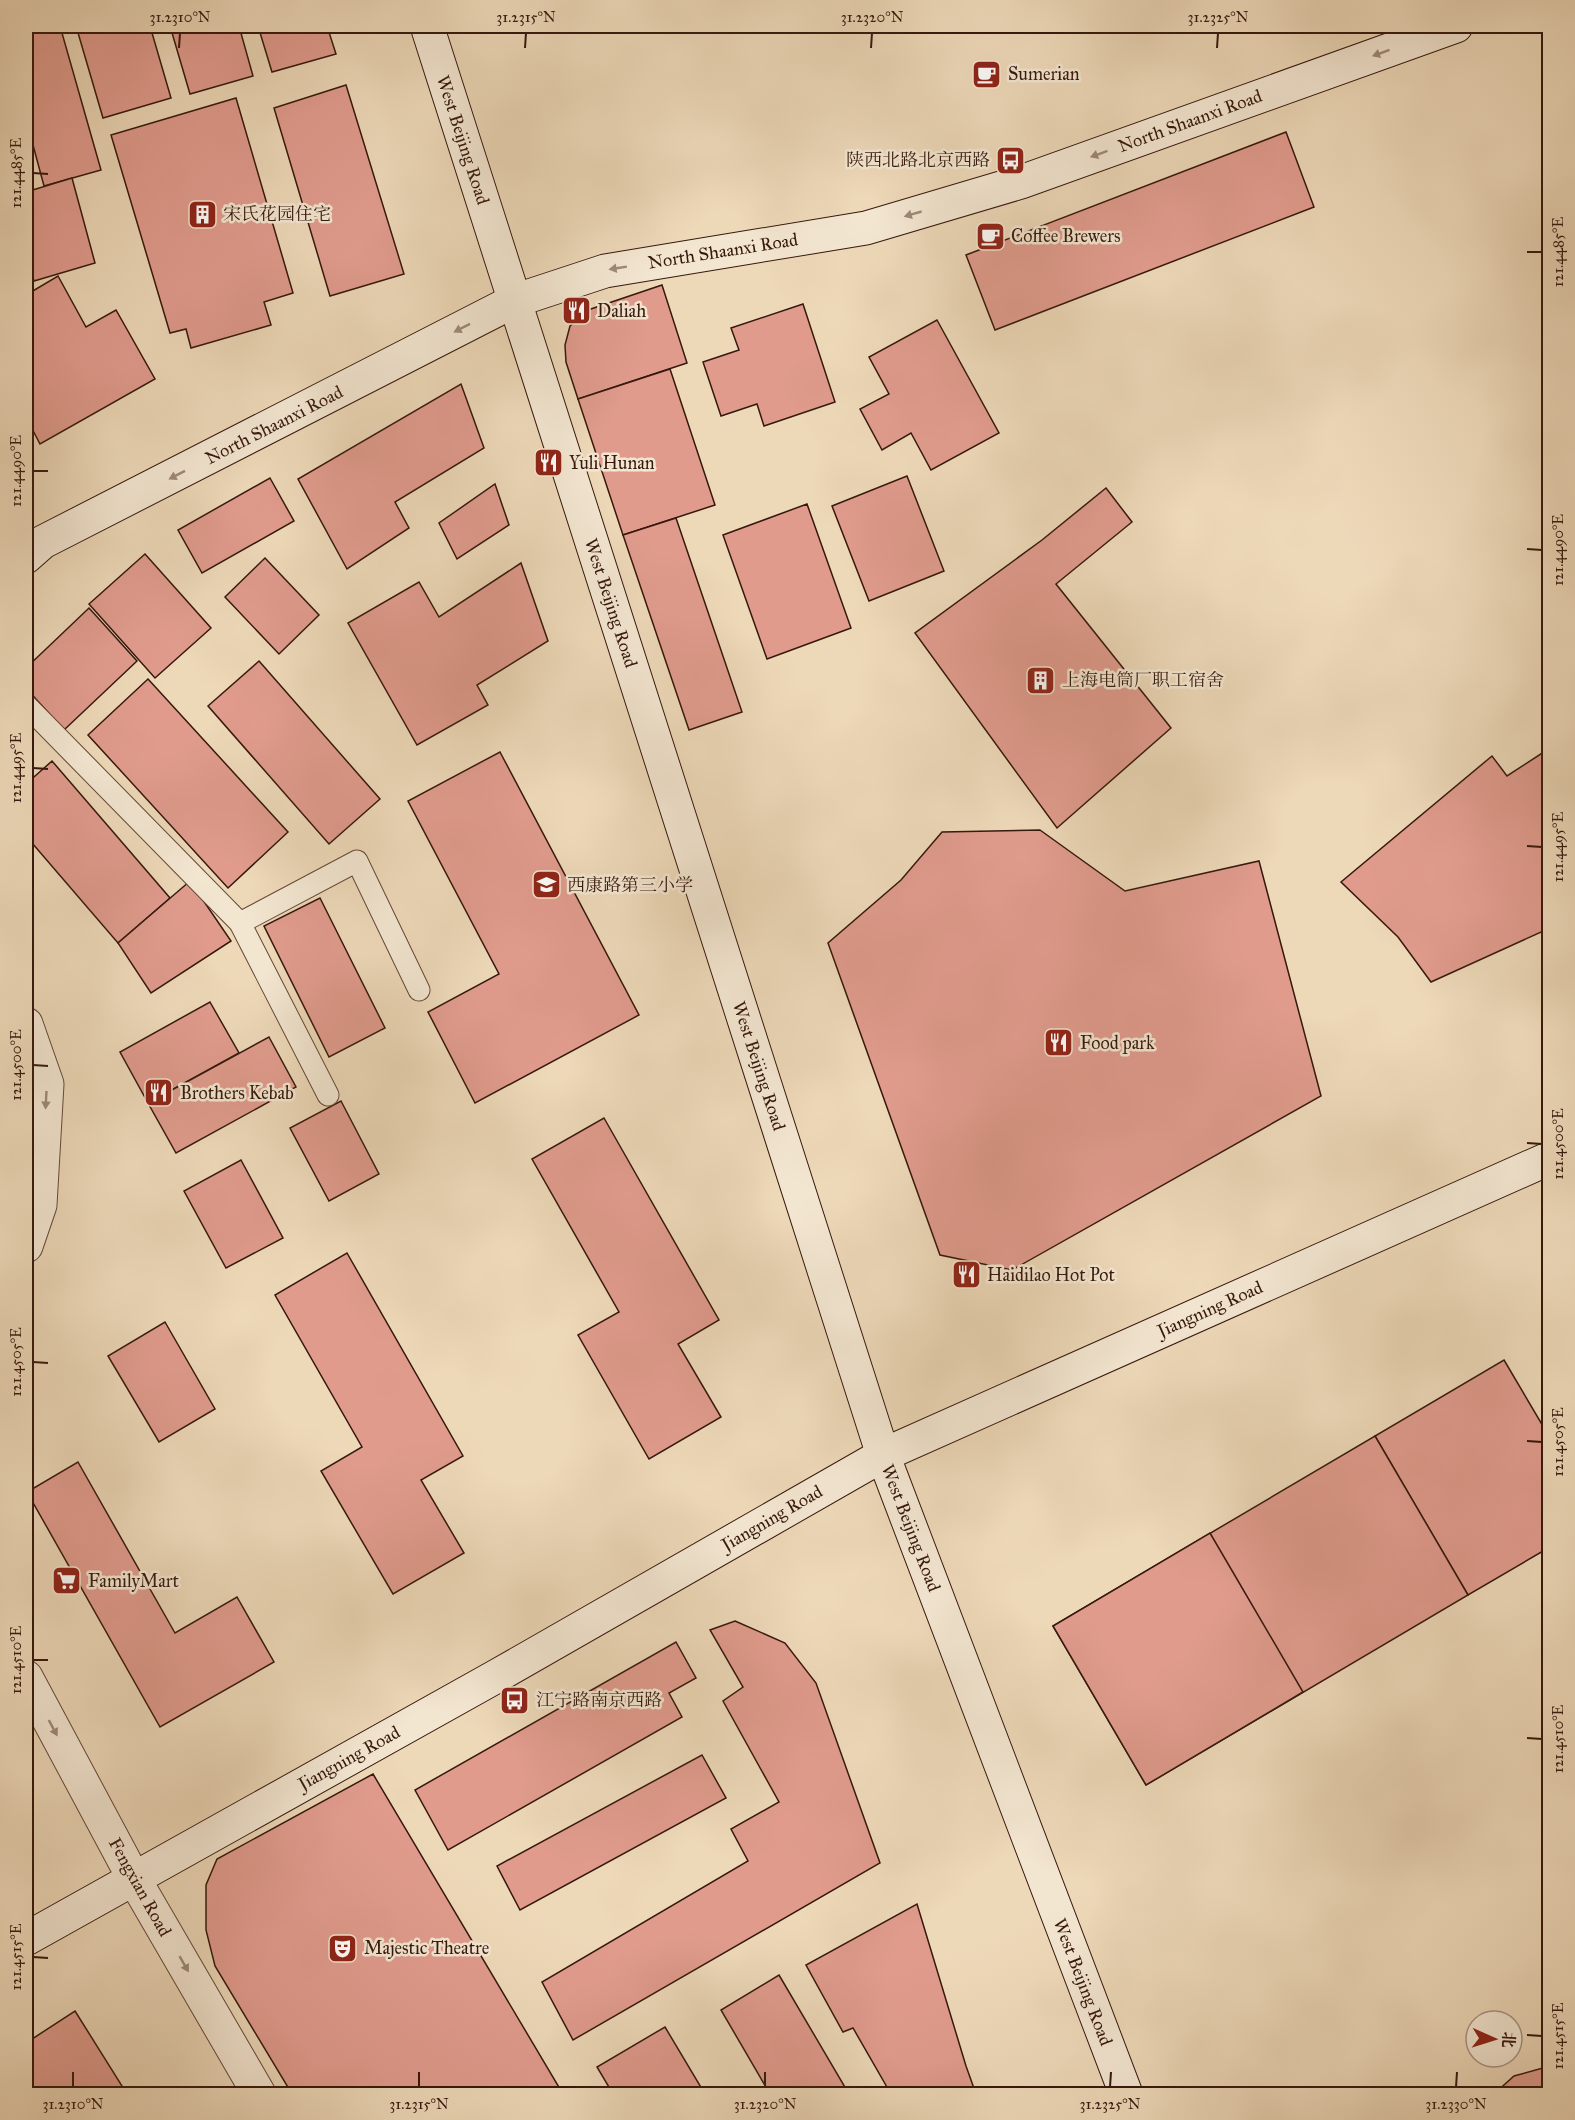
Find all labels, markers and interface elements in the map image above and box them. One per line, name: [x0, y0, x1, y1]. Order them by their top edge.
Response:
text: 31.2310°N: [149, 8, 211, 26]
text: 31.2315°N: [496, 8, 556, 26]
text: 31.2320°N: [841, 8, 904, 26]
text: 31.2325°N: [1188, 8, 1249, 26]
one-way arrow: [1372, 48, 1390, 58]
cafe icon: Sumerian: [971, 58, 1003, 90]
place label: Sumerian: [1008, 63, 1080, 85]
street label: West Beijing Road: [431, 73, 494, 208]
street label: North Shaanxi Road: [1115, 85, 1265, 157]
text: 121.4485°E: [7, 138, 25, 208]
bus stop icon: 陕西北路北京西路: [995, 144, 1027, 176]
place label: 陕西北路北京西路: [846, 149, 990, 171]
one-way arrow: [1089, 150, 1107, 160]
building icon: 宋氏花园住宅: [186, 198, 218, 230]
place label: 宋氏花园住宅: [223, 203, 331, 225]
one-way arrow: [904, 210, 922, 219]
text: 121.4485°E: [1549, 217, 1567, 287]
cafe icon: Coffee Brewers: [974, 220, 1006, 252]
place label: Coffee Brewers: [1011, 225, 1121, 247]
street label: North Shaanxi Road: [646, 228, 800, 274]
one-way arrow: [609, 264, 628, 273]
restaurant icon: Daliah: [560, 295, 592, 327]
place label: Daliah: [597, 300, 646, 322]
one-way arrow: [454, 323, 471, 333]
street label: North Shaanxi Road: [201, 381, 347, 469]
text: 121.4490°E: [7, 435, 25, 507]
restaurant icon: Yuli Hunan: [532, 447, 564, 479]
place label: Yuli Hunan: [569, 452, 655, 474]
one-way arrow: [168, 470, 185, 480]
text: 121.4490°E: [1549, 514, 1567, 586]
street label: West Beijing Road: [579, 536, 642, 671]
building icon: 上海电筒厂职工宿舍: [1025, 664, 1057, 696]
place label: 上海电筒厂职工宿舍: [1062, 669, 1224, 691]
text: 121.4495°E: [7, 733, 25, 803]
text: 121.4495°E: [1549, 812, 1567, 882]
school or university icon: 西康路第三小学: [530, 869, 562, 901]
place label: 西康路第三小学: [567, 874, 693, 896]
street label: West Beijing Road: [727, 999, 790, 1134]
restaurant icon: Food park: [1043, 1027, 1075, 1059]
text: 121.4500°E: [7, 1029, 25, 1101]
place label: Food park: [1080, 1032, 1155, 1054]
restaurant icon: Brothers Kebab: [143, 1077, 175, 1109]
place label: Brothers Kebab: [180, 1082, 294, 1104]
one-way arrow: [41, 1090, 51, 1109]
text: 121.4500°E: [1549, 1108, 1567, 1180]
restaurant icon: Haidilao Hot Pot: [950, 1259, 982, 1291]
place label: Haidilao Hot Pot: [987, 1264, 1115, 1286]
street label: Jiangning Road: [1152, 1276, 1267, 1344]
text: 121.4505°E: [7, 1327, 25, 1397]
text: 121.4505°E: [1549, 1407, 1567, 1477]
street label: West Beijing Road: [876, 1461, 945, 1595]
street label: Jiangning Road: [716, 1480, 827, 1558]
supermarket icon: FamilyMart: [51, 1565, 83, 1597]
place label: FamilyMart: [88, 1570, 180, 1592]
text: 121.4510°E: [7, 1625, 25, 1694]
bus stop icon: 江宁路南京西路: [499, 1684, 531, 1716]
place label: 江宁路南京西路: [536, 1689, 662, 1711]
text: 121.4510°E: [1549, 1704, 1567, 1773]
one-way arrow: [48, 1720, 58, 1737]
street label: Jiangning Road: [292, 1721, 404, 1797]
street label: Fengxian Road: [103, 1834, 176, 1941]
street label: West Beijing Road: [1048, 1915, 1117, 2049]
text: 121.4515°E: [7, 1923, 25, 1990]
theatre icon: Majestic Theatre: [327, 1932, 359, 1964]
place label: Majestic Theatre: [364, 1937, 489, 1959]
one-way arrow: [178, 1956, 189, 1972]
text: 121.4515°E: [1549, 2002, 1567, 2069]
north arrow: [1464, 2009, 1524, 2069]
text: 北: [1499, 2031, 1518, 2048]
text: 31.2310°N: [42, 2095, 104, 2113]
text: 31.2315°N: [389, 2095, 449, 2113]
text: 31.2320°N: [734, 2095, 797, 2113]
text: 31.2325°N: [1080, 2095, 1141, 2113]
text: 31.2330°N: [1425, 2095, 1487, 2113]

